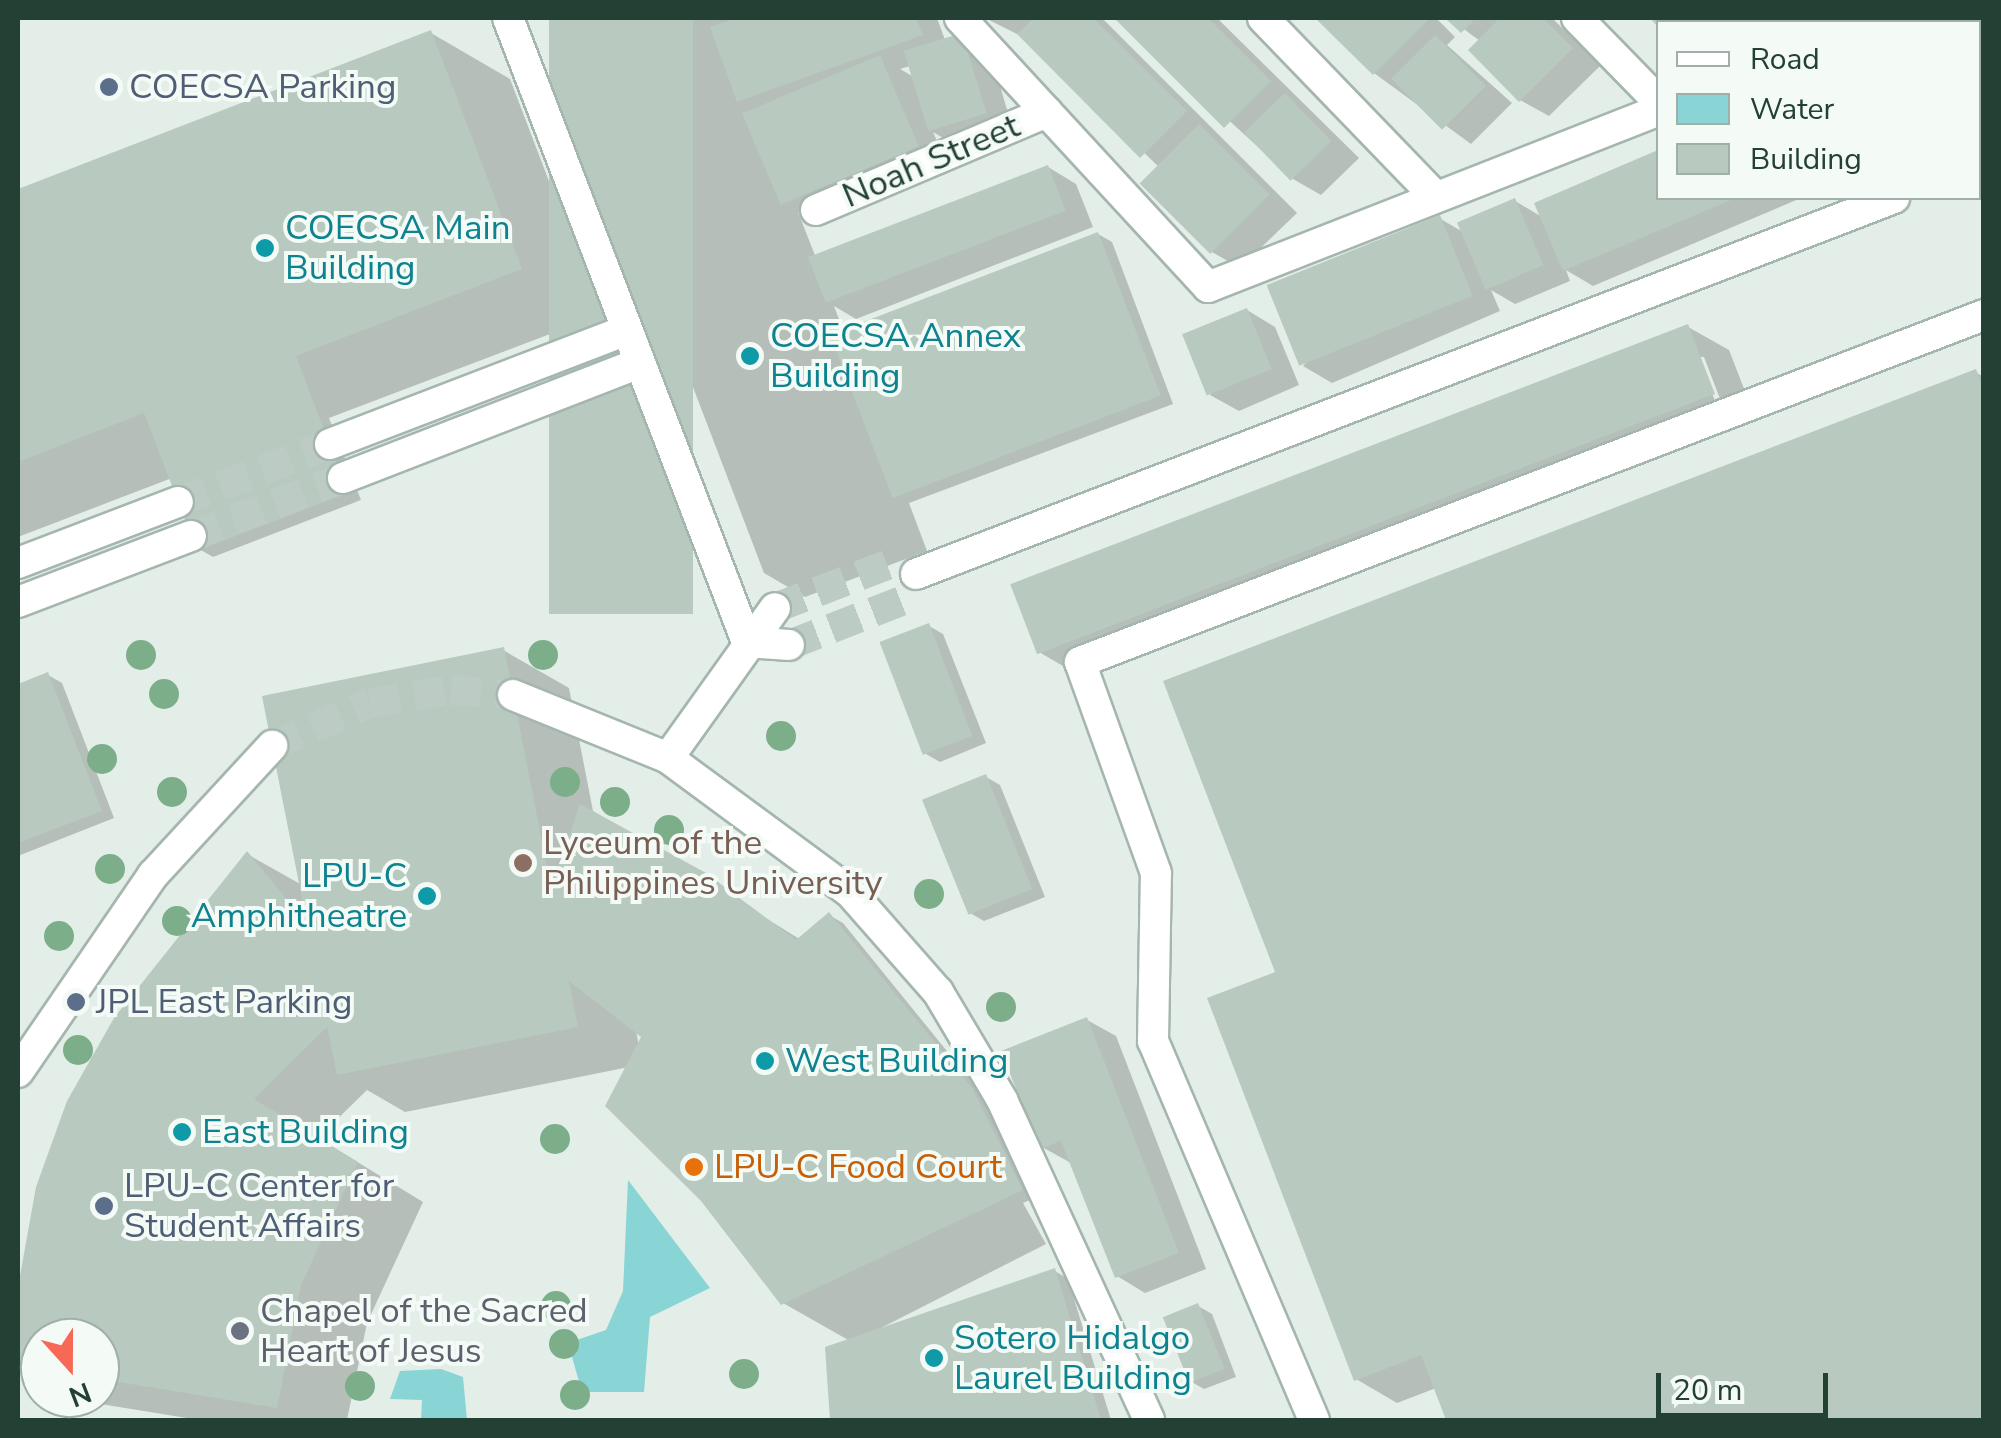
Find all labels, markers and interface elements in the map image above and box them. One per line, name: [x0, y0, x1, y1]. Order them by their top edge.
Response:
legend: [1656, 20, 1981, 200]
text: Road: [1750, 39, 1820, 80]
place label: COECSA Parking: [129, 66, 396, 108]
marker: COECSA Parking: [98, 76, 120, 98]
text: Water: [1750, 89, 1834, 130]
street label: Noah Street: [836, 105, 1026, 217]
text: Building: [1750, 139, 1862, 180]
place label: COECSA Main Building: [285, 207, 511, 289]
marker: COECSA Main Building: [254, 237, 276, 259]
place label: COECSA Annex Building: [770, 315, 1021, 397]
marker: COECSA Annex Building: [739, 345, 761, 367]
place label: Lyceum of the Philippines University: [543, 822, 883, 904]
marker: Lyceum of the Philippines University: [512, 852, 534, 874]
place label: LPU-C Amphitheatre: [191, 855, 407, 937]
marker: LPU-C Amphitheatre: [416, 885, 438, 907]
place label: JPL East Parking: [96, 981, 352, 1023]
marker: JPL East Parking: [65, 991, 87, 1013]
place label: West Building: [785, 1040, 1009, 1082]
marker: West Building: [754, 1050, 776, 1072]
place label: East Building: [202, 1111, 409, 1153]
marker: East Building: [171, 1121, 193, 1143]
place label: LPU-C Food Court: [714, 1146, 1002, 1188]
marker: LPU-C Food Court: [683, 1156, 705, 1178]
place label: LPU-C Center for Student Affairs: [124, 1165, 394, 1247]
marker: LPU-C Center for Student Affairs: [93, 1195, 115, 1217]
place label: Chapel of the Sacred Heart of Jesus: [260, 1290, 588, 1372]
place label: Sotero Hidalgo Laurel Building: [954, 1317, 1192, 1399]
north arrow: [20, 1318, 120, 1418]
marker: Chapel of the Sacred Heart of Jesus: [229, 1320, 251, 1342]
marker: Sotero Hidalgo Laurel Building: [923, 1347, 945, 1369]
scale bar: [1661, 1353, 1834, 1415]
text: 20 m: [1673, 1370, 1742, 1411]
text: N: [63, 1373, 97, 1416]

